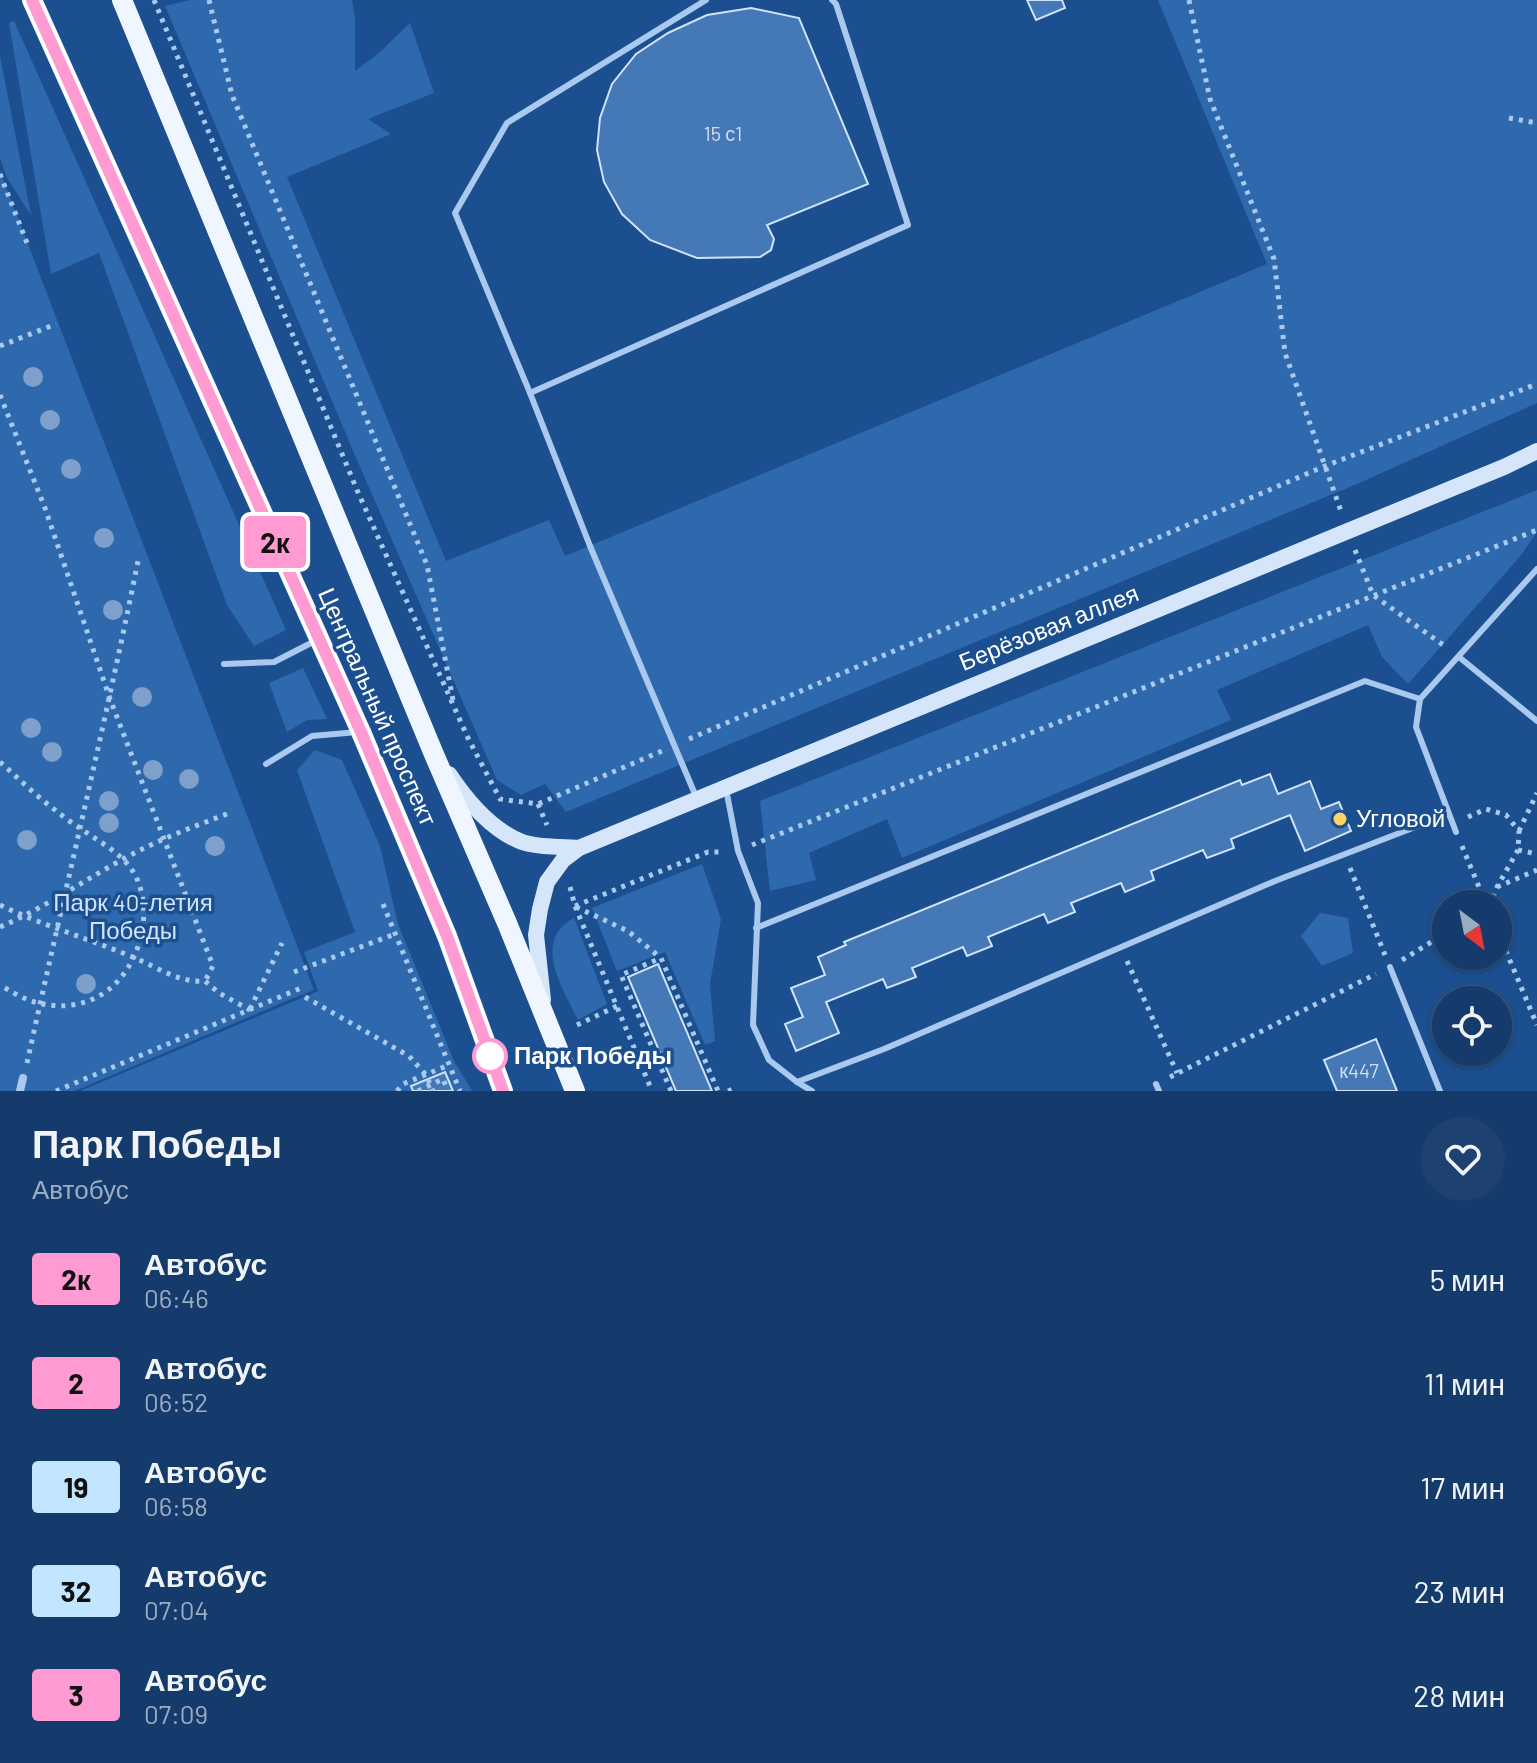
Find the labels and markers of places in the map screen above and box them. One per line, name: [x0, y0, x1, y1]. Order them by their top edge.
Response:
place label: Угловой: [1356, 803, 1445, 832]
marker: Угловой: [1331, 810, 1349, 828]
marker: Парк Победы: [473, 1039, 507, 1073]
place label: Парк Победы: [514, 1040, 672, 1069]

